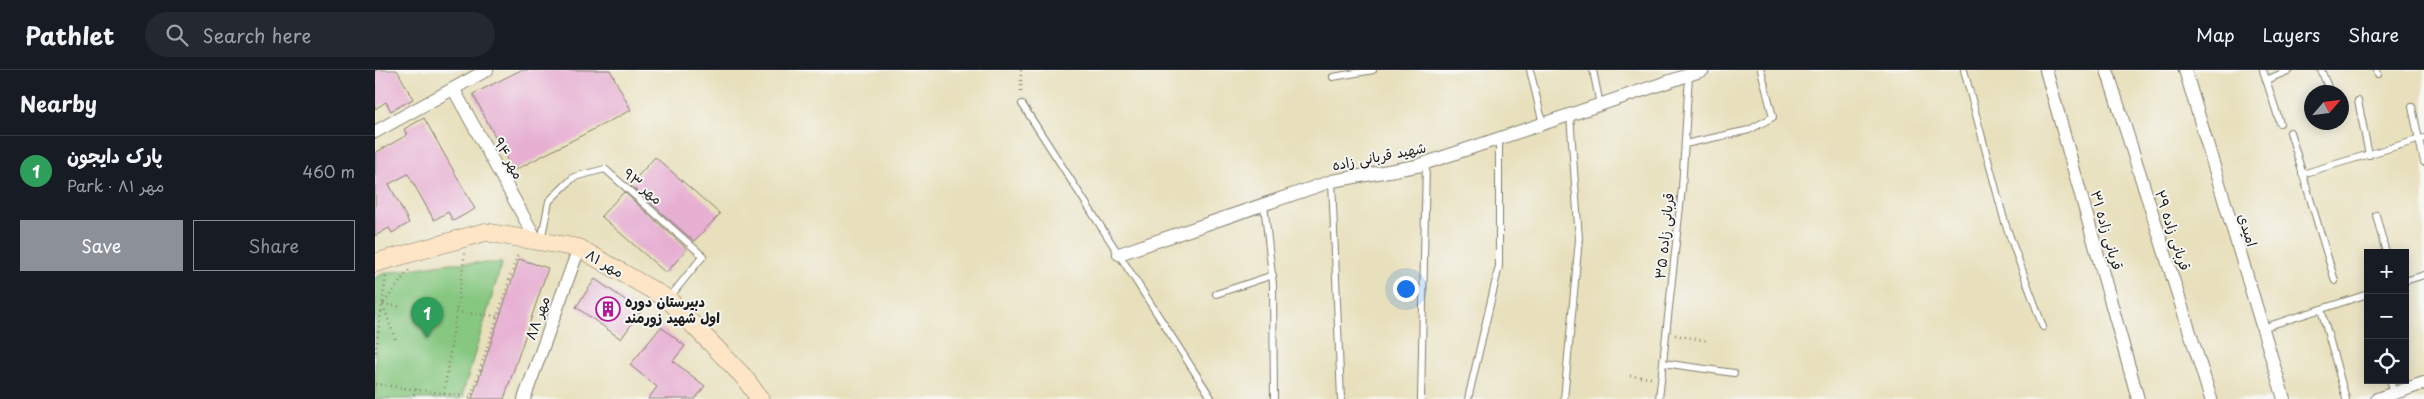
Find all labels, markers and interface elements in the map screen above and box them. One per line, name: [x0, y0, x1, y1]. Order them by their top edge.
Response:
search box: [145, 12, 495, 57]
text: Pathlet: [25, 17, 115, 53]
icon: search: [163, 21, 191, 49]
text: Search here: [203, 21, 311, 49]
text: Map: [2196, 21, 2235, 48]
text: Layers: [2263, 21, 2320, 48]
text: Share: [2348, 21, 2399, 48]
north arrow: [2304, 85, 2349, 130]
text: Nearby: [20, 87, 97, 119]
street label: مهر ۹۴: [489, 133, 529, 183]
street label: شهید قربانی زاده: [1330, 137, 1428, 175]
text: پارک دایجون: [67, 141, 162, 169]
text: 1: [32, 159, 40, 183]
text: 460 m: [303, 159, 355, 183]
street label: مهر ۹۳: [619, 163, 667, 209]
text: Park · مهر ۸۱: [67, 173, 164, 197]
street label: قربانی زاده ۲۹: [2150, 187, 2196, 273]
street label: قربانی زاده ۳۱: [2086, 188, 2128, 272]
street label: قربانی زاده ۳۵: [1649, 192, 1679, 280]
street label: امیدی: [2233, 211, 2263, 249]
button: Save: [20, 220, 183, 271]
button: Share: [193, 220, 355, 271]
street label: مهر ۸۱: [582, 244, 628, 282]
map controls: [2364, 249, 2409, 384]
button: +: [2364, 249, 2409, 294]
your location: [1393, 276, 1419, 302]
place label: دبیرستان دوره اول شهید زورمند: [625, 291, 720, 328]
street label: مهر ۸۸: [519, 293, 555, 343]
button: −: [2364, 294, 2409, 339]
building icon: دبیرستان دوره اول شهید زورمند: [595, 296, 621, 322]
pin: 1: [411, 297, 443, 338]
button: locate: [2364, 339, 2409, 384]

